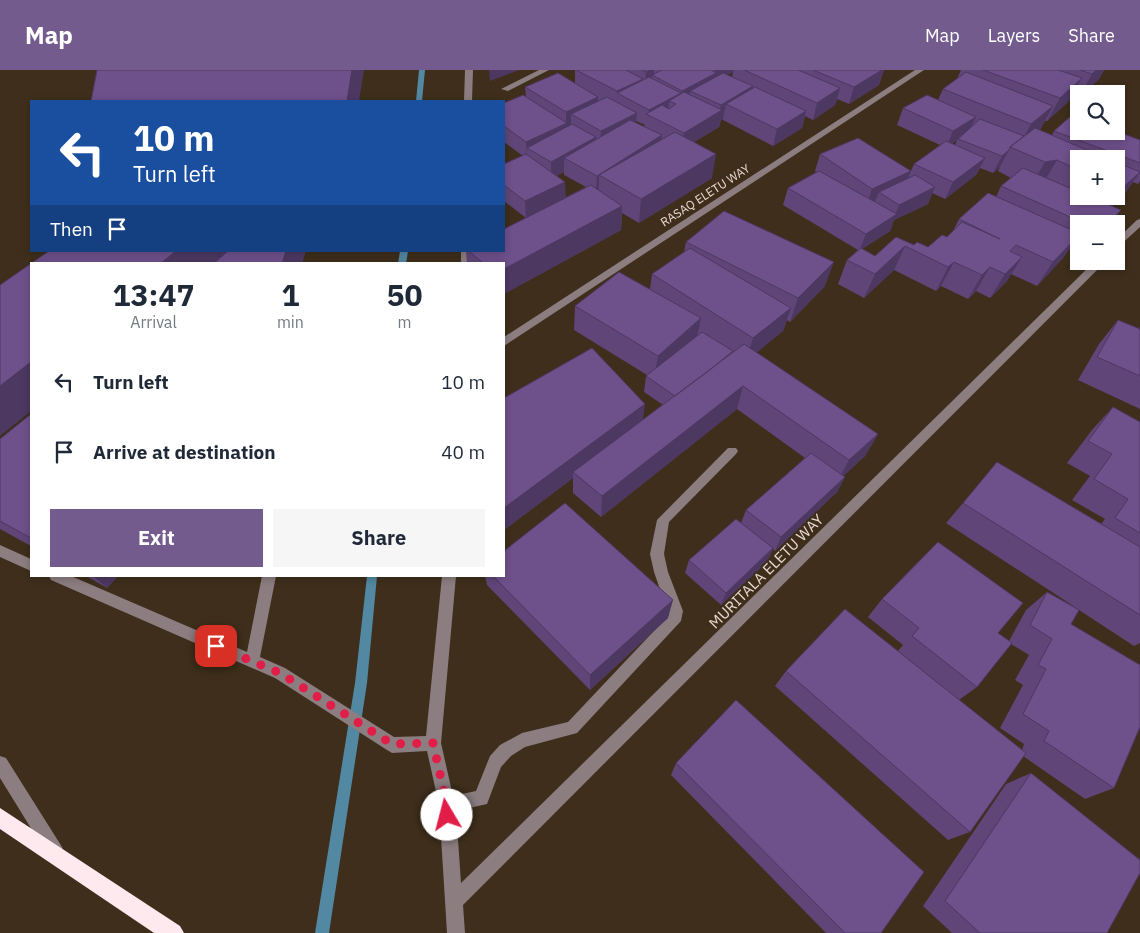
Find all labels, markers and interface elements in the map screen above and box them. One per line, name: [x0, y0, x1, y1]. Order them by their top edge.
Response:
text: Map: [25, 19, 73, 51]
text: Map: [925, 24, 960, 47]
text: Layers: [988, 24, 1040, 47]
text: Share: [1068, 24, 1115, 47]
map controls: [1070, 85, 1125, 270]
button: search: [1070, 85, 1125, 140]
text: 10 m: [133, 115, 215, 161]
icon: left: [50, 120, 115, 185]
button: +: [1070, 150, 1125, 205]
text: Turn left: [133, 159, 216, 188]
street label: RASAQ ELETU WAY: [657, 160, 753, 230]
icon: arrive: [103, 215, 131, 243]
button: −: [1070, 215, 1125, 270]
text: Then: [50, 217, 93, 241]
text: 13:47: [113, 275, 194, 314]
text: 1: [281, 275, 299, 314]
text: 50: [386, 275, 422, 314]
text: Arrival: [130, 312, 177, 332]
text: min: [277, 312, 304, 332]
text: m: [397, 312, 411, 332]
icon: left: [50, 368, 78, 396]
text: Turn left: [93, 370, 169, 394]
text: 10 m: [441, 370, 485, 394]
icon: arrive: [50, 438, 78, 466]
text: Arrive at destination: [93, 440, 276, 464]
text: 40 m: [441, 440, 485, 464]
button: Exit: [50, 509, 263, 567]
button: Share: [273, 509, 485, 567]
street label: MURITALA ELETU WAY: [705, 510, 827, 632]
pin: [195, 625, 237, 667]
icon: arrive: [202, 632, 230, 660]
position arrow: [420, 788, 472, 840]

